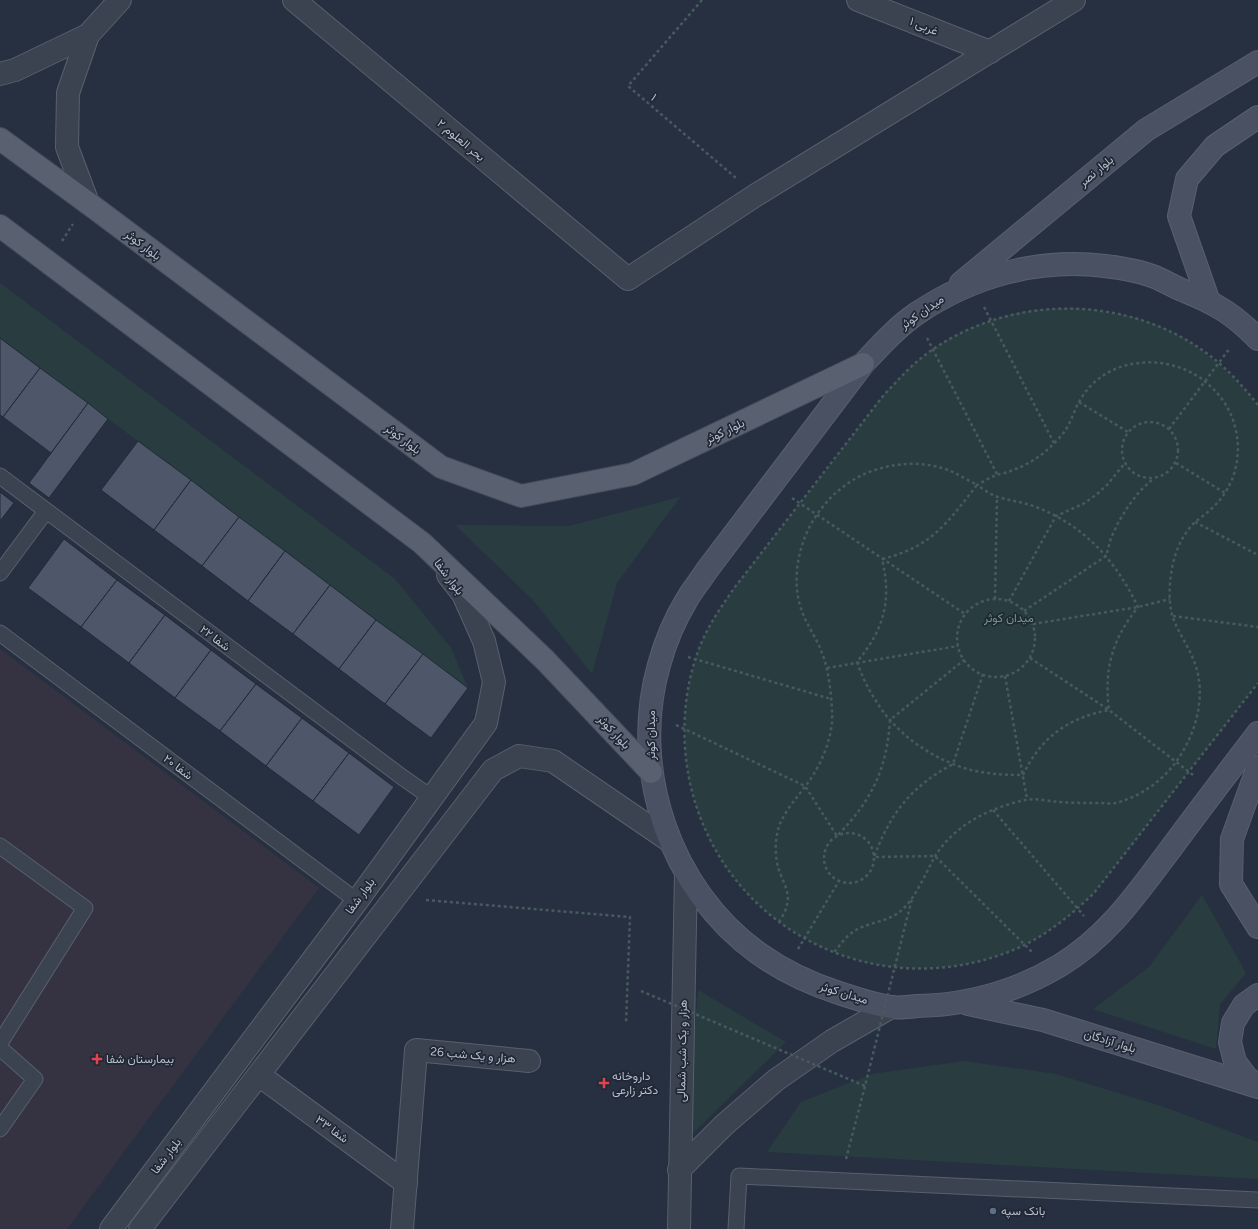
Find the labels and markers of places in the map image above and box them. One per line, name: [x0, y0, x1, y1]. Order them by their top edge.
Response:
place label: بیمارستان شفا: [106, 1052, 174, 1067]
marker: بیمارستان شفا: [91, 1053, 103, 1065]
place label: داروخانه دکتر زارعی: [612, 1069, 658, 1098]
marker: داروخانه دکتر زارعی: [599, 1078, 609, 1088]
place label: بانک سپه: [1001, 1204, 1045, 1219]
marker: بانک سپه: [988, 1206, 998, 1216]

